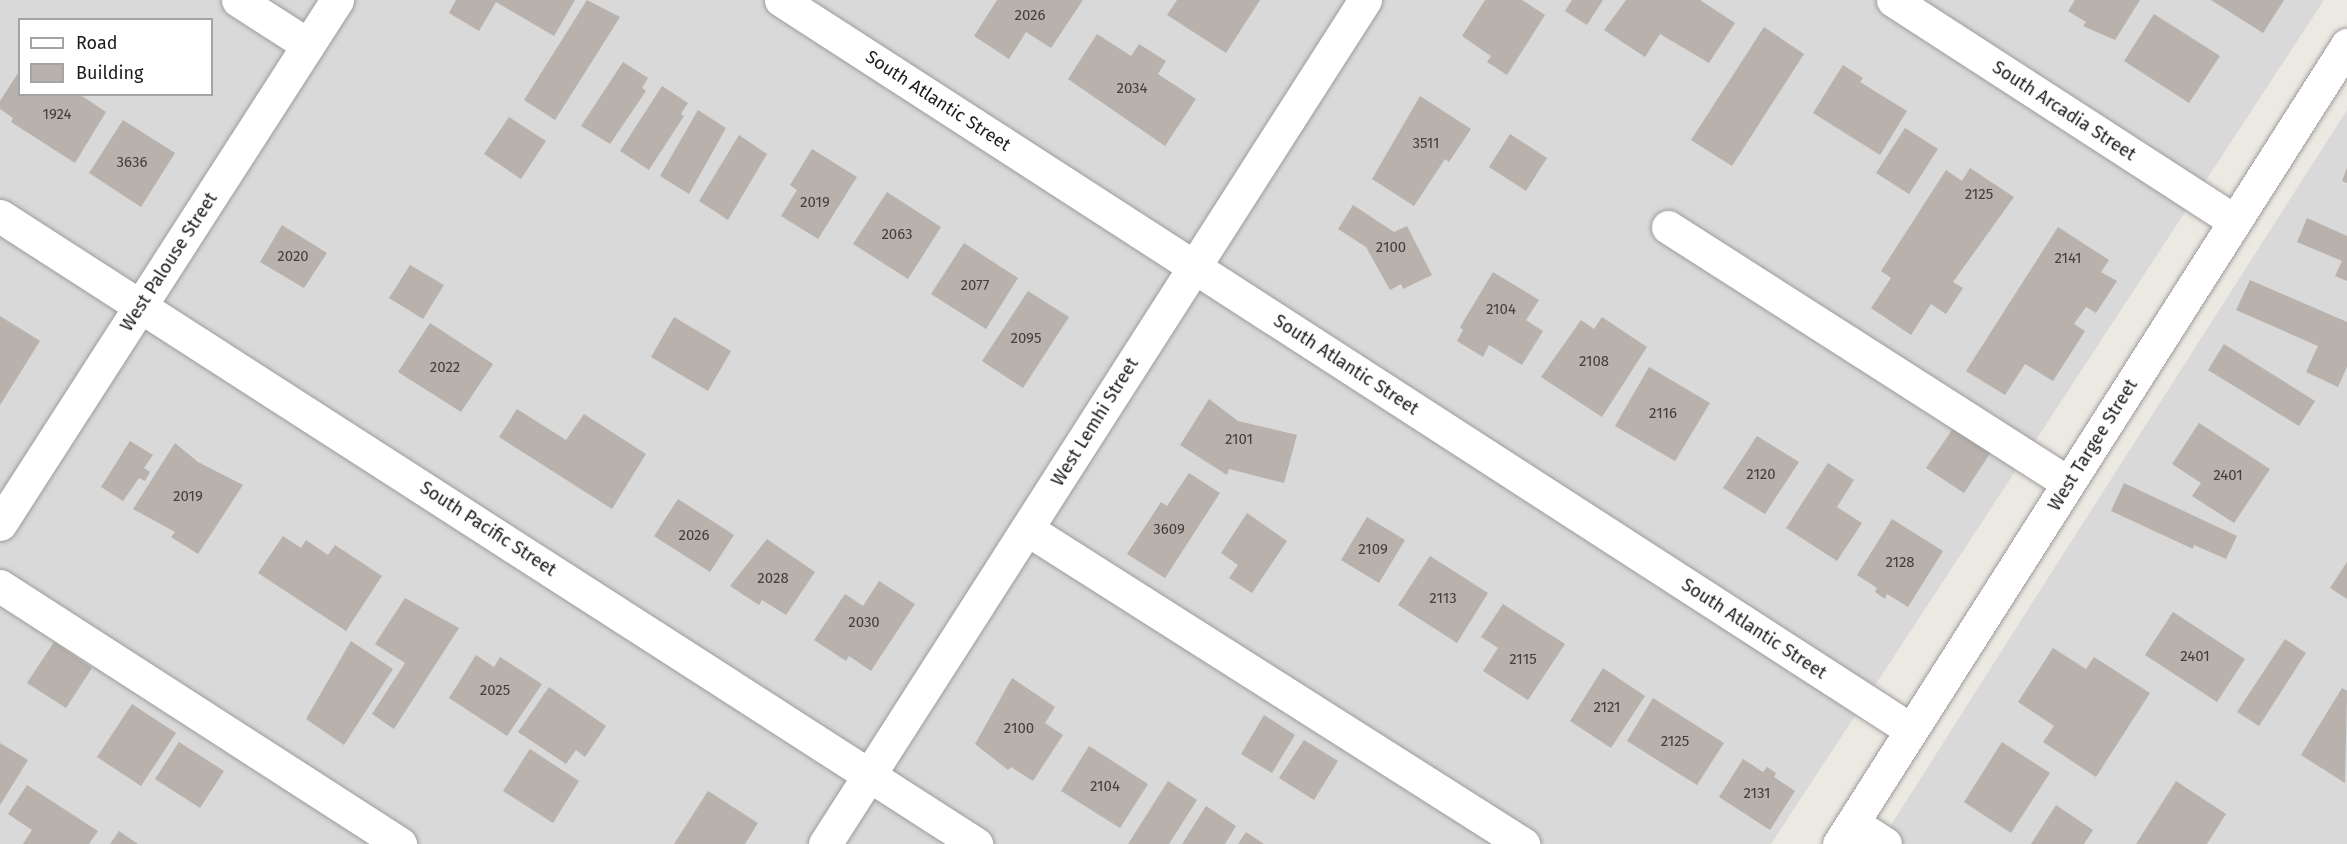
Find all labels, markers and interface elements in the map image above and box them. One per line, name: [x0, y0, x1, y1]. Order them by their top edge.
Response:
house number: 2026: [1014, 7, 1046, 25]
legend: [18, 18, 213, 96]
text: Road: [76, 32, 118, 54]
street label: South Atlantic Street: [861, 46, 1015, 156]
street label: South Arcadia Street: [1988, 57, 2140, 165]
text: Building: [76, 62, 143, 84]
house number: 2034: [1116, 80, 1148, 98]
house number: 1924: [42, 106, 72, 124]
house number: 3511: [1412, 135, 1440, 153]
house number: 3636: [117, 154, 147, 172]
house number: 2125: [1965, 186, 1993, 204]
street label: West Palouse Street: [116, 189, 222, 335]
house number: 2019: [800, 194, 830, 212]
house number: 2063: [881, 226, 913, 244]
house number: 2100: [1376, 239, 1406, 257]
house number: 2020: [277, 248, 309, 266]
house number: 2141: [2054, 250, 2082, 268]
house number: 2077: [961, 277, 989, 295]
house number: 2104: [1486, 301, 1516, 319]
street label: South Atlantic Street: [1269, 310, 1423, 420]
house number: 2095: [1010, 330, 1042, 348]
house number: 2108: [1579, 353, 1609, 371]
street label: West Lemhi Street: [1047, 354, 1143, 490]
house number: 2022: [430, 359, 460, 377]
street label: West Targee Street: [2044, 375, 2142, 515]
house number: 2116: [1649, 405, 1677, 423]
house number: 2101: [1225, 431, 1253, 449]
house number: 2120: [1746, 466, 1776, 484]
house number: 2401: [2213, 467, 2243, 485]
street label: South Pacific Street: [416, 477, 560, 581]
house number: 2019: [173, 488, 203, 506]
house number: 3609: [1153, 521, 1185, 539]
house number: 2026: [678, 527, 710, 545]
house number: 2109: [1358, 541, 1388, 559]
house number: 2128: [1885, 554, 1915, 572]
house number: 2028: [757, 570, 789, 588]
street label: South Atlantic Street: [1677, 574, 1831, 684]
house number: 2113: [1429, 590, 1457, 608]
house number: 2030: [848, 614, 880, 632]
house number: 2401: [2180, 648, 2210, 666]
house number: 2115: [1509, 651, 1537, 669]
house number: 2025: [480, 682, 510, 700]
house number: 2121: [1593, 699, 1621, 717]
house number: 2100: [1004, 720, 1034, 738]
house number: 2125: [1661, 733, 1689, 751]
house number: 2104: [1090, 778, 1120, 796]
house number: 2131: [1743, 785, 1771, 803]

